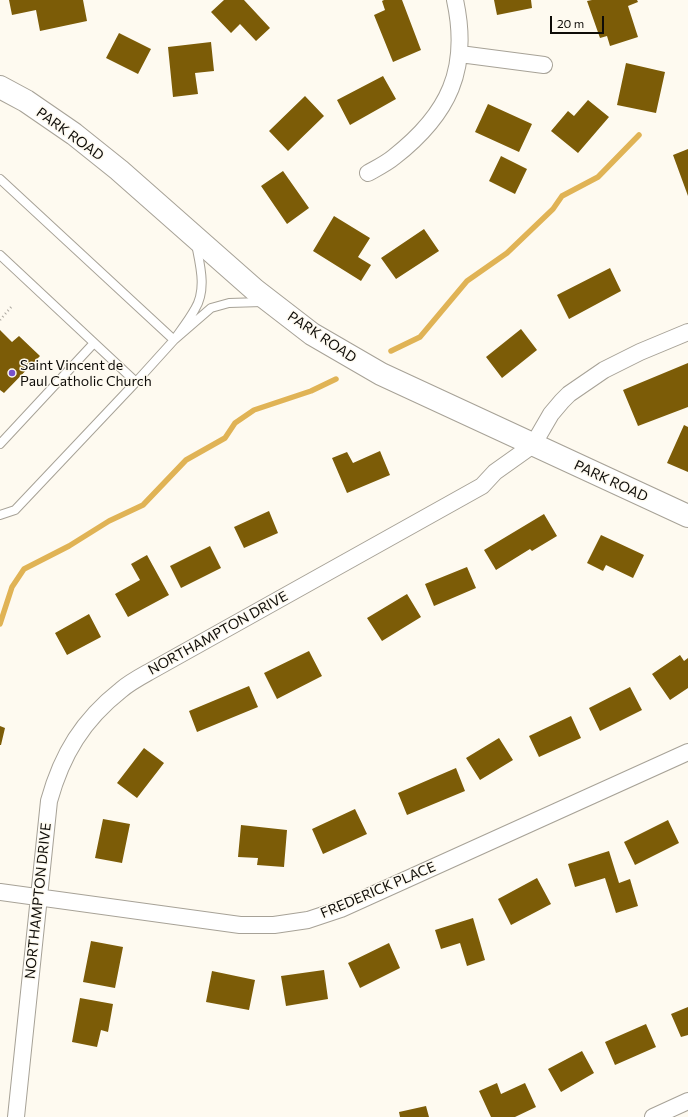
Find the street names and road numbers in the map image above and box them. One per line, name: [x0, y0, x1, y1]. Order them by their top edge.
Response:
street label: PARK ROAD: [33, 104, 107, 164]
street label: PARK ROAD: [284, 308, 360, 366]
street label: PARK ROAD: [572, 457, 650, 505]
street label: NORTHAMPTON DRIVE: [145, 588, 291, 678]
street label: NORTHAMPTON DRIVE: [21, 822, 55, 980]
street label: FREDERICK PLACE: [318, 858, 438, 922]

